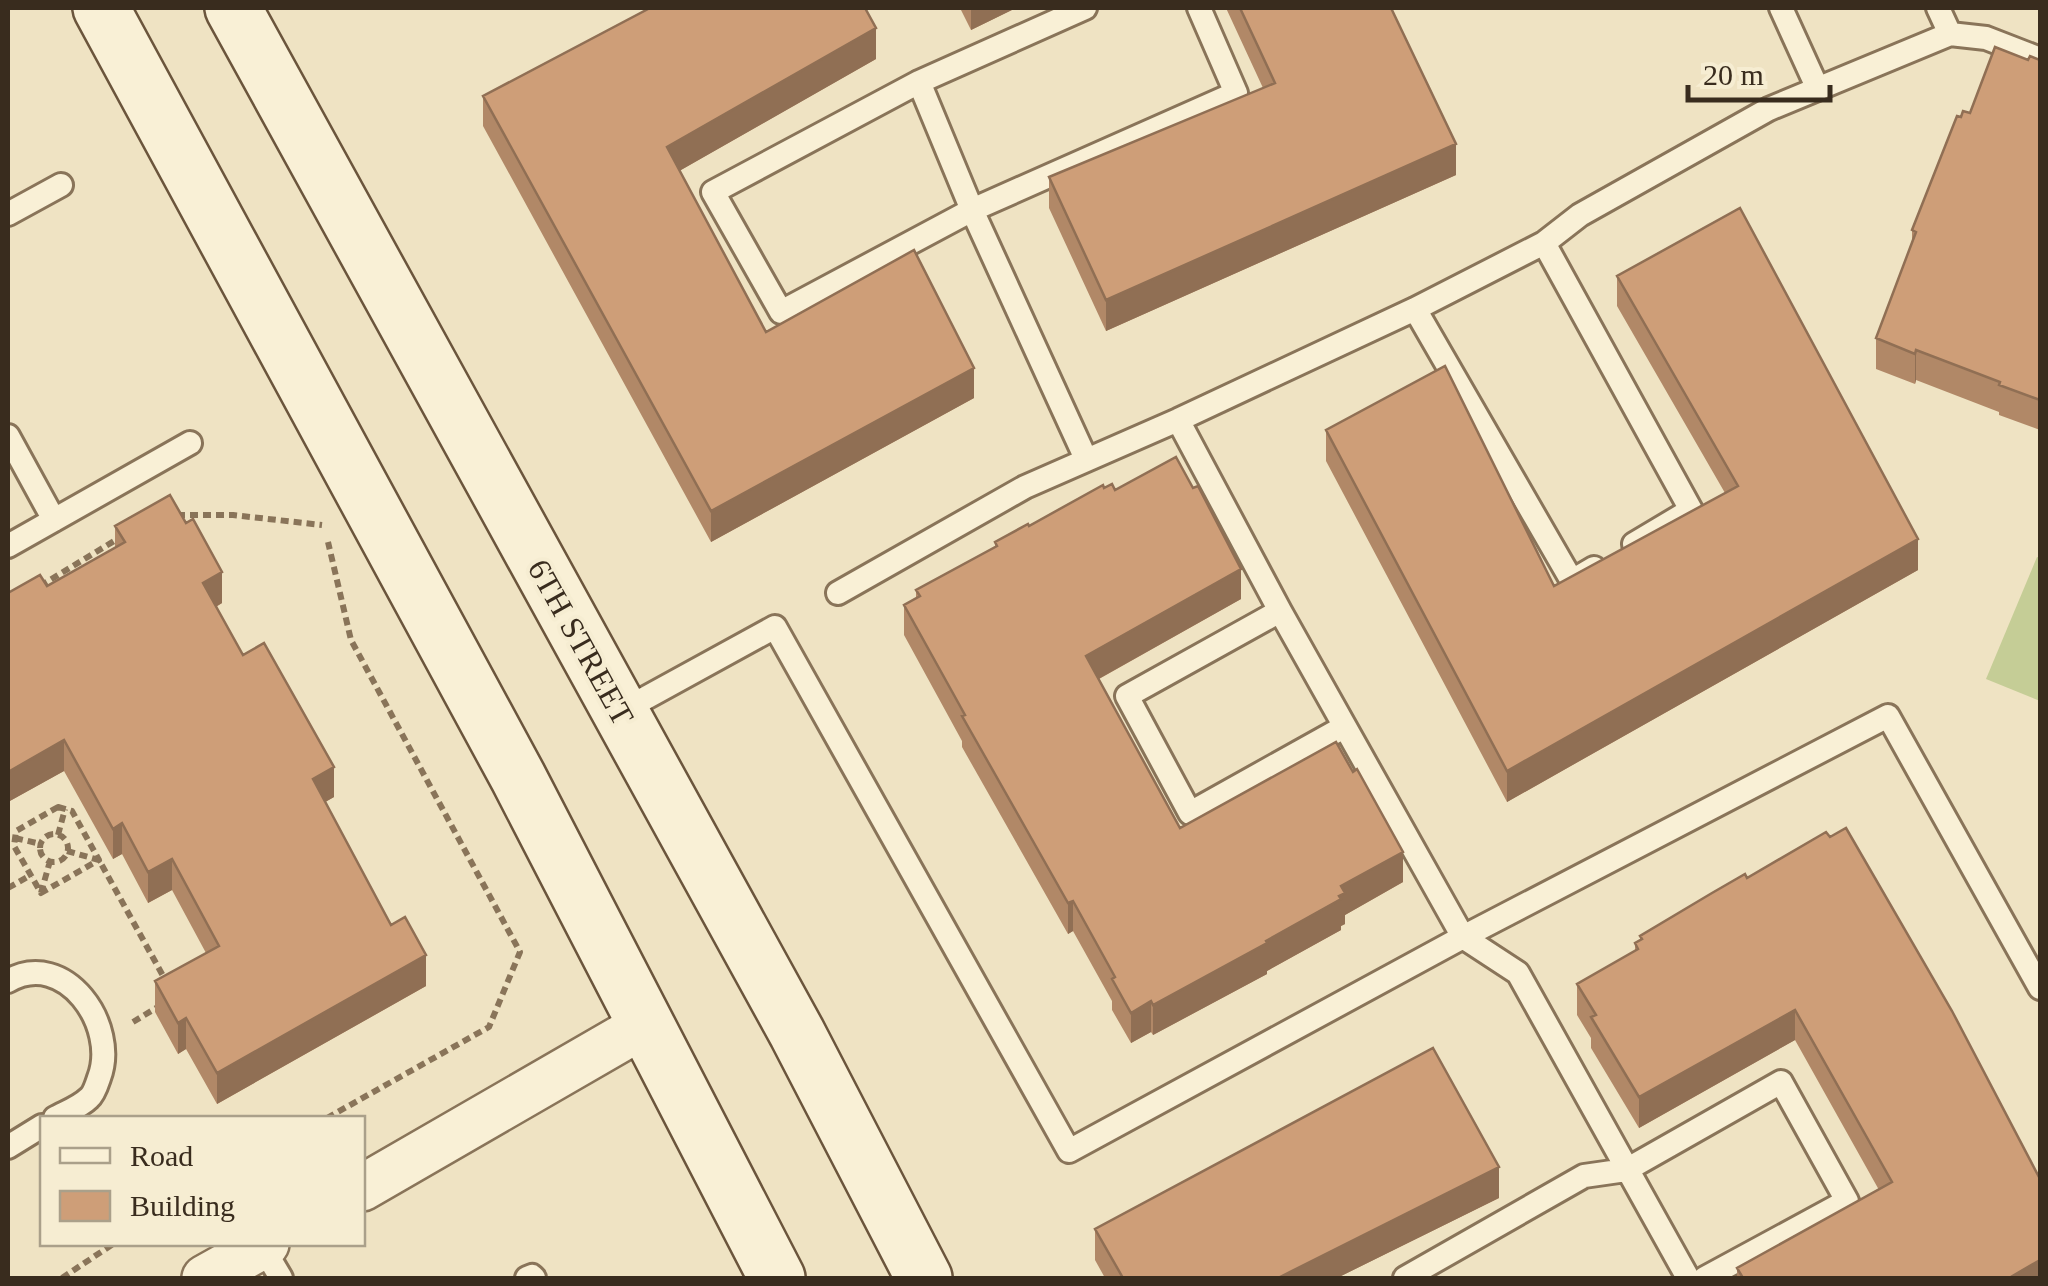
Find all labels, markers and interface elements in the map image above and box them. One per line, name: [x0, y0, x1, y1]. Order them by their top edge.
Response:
scale bar: [1688, 40, 1830, 102]
text: 20 m: [1703, 58, 1764, 91]
street label: 6TH STREET: [521, 553, 642, 732]
legend: [40, 1116, 365, 1246]
text: Road: [130, 1139, 193, 1172]
text: Building: [130, 1189, 235, 1222]

